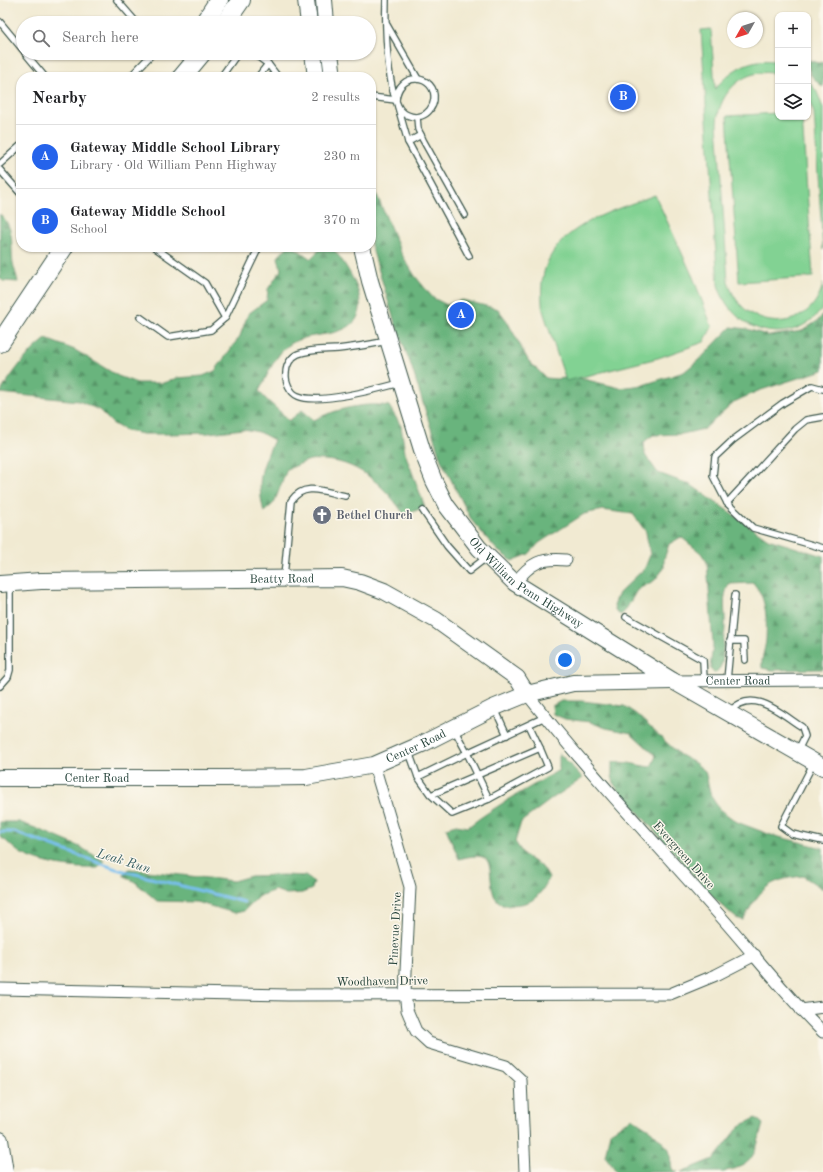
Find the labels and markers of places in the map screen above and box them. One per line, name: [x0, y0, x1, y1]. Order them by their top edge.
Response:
pin: B: [610, 82, 636, 112]
pin: A: [448, 300, 474, 330]
church icon: Bethel Church: [311, 504, 333, 526]
place label: Bethel Church: [336, 510, 413, 522]

